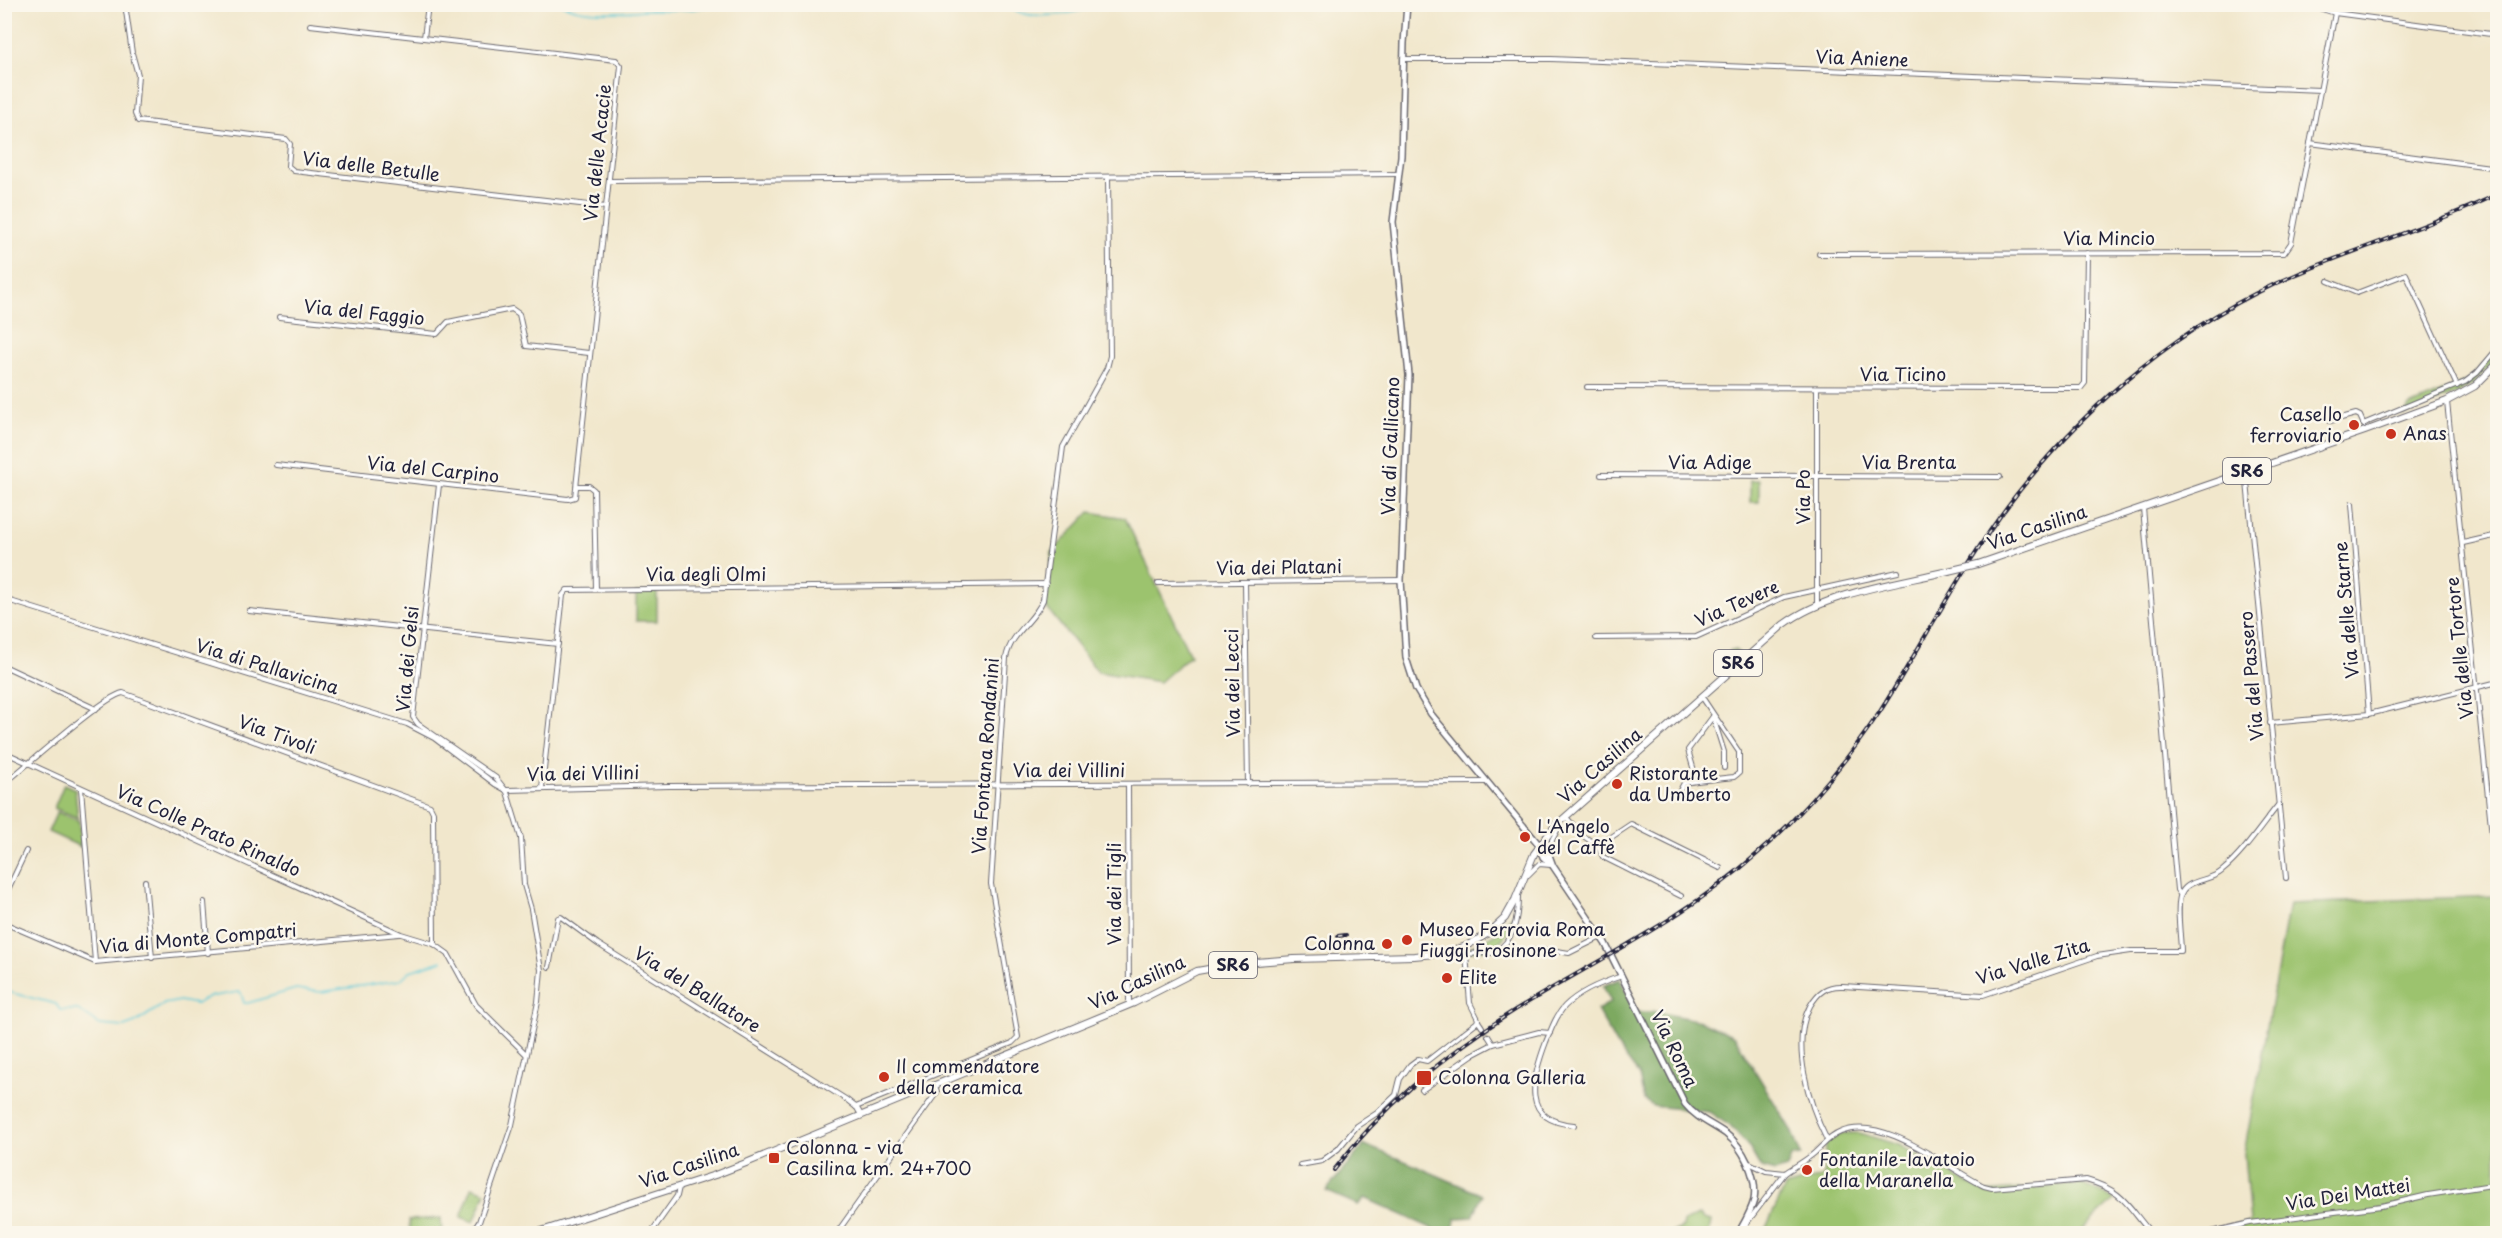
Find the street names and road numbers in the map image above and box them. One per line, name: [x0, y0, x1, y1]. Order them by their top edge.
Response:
street label: Via Aniene: [1815, 42, 1909, 73]
street label: Via delle Acacie: [576, 83, 617, 223]
street label: Via delle Betulle: [301, 144, 442, 187]
street label: Via Mincio: [2063, 224, 2155, 251]
street label: Via del Faggio: [302, 292, 426, 331]
street label: Via Ticino: [1860, 360, 1946, 387]
street label: Via di Gallicano: [1374, 376, 1405, 516]
street label: Via del Carpino: [366, 448, 501, 489]
street label: Via Adige: [1668, 448, 1752, 475]
street label: Via Brenta: [1862, 448, 1957, 475]
road number: SR6: [2223, 458, 2271, 484]
street label: Via Po: [1789, 469, 1816, 525]
street label: Via Casilina: [1983, 497, 2090, 556]
street label: Via delle Starne: [2326, 540, 2365, 680]
street label: Via dei Platani: [1216, 552, 1342, 581]
street label: Via degli Olmi: [646, 560, 766, 587]
street label: Via Tevere: [1690, 572, 1783, 633]
street label: Via delle Tortore: [2438, 576, 2479, 721]
street label: Via dei Gelsi: [388, 605, 425, 713]
street label: Via del Passero: [2231, 610, 2270, 742]
street label: Via dei Lecci: [1217, 628, 1246, 738]
street label: Via di Pallavicina: [192, 631, 343, 700]
road number: SR6: [1714, 650, 1762, 676]
street label: Via Fontana Rondanini: [964, 657, 1005, 855]
street label: Via Tivoli: [235, 707, 320, 760]
street label: Via Casilina: [1551, 720, 1647, 809]
street label: Via dei Villini: [1013, 756, 1125, 783]
street label: Via dei Villini: [526, 758, 639, 787]
street label: Via Colle Prato Rinaldo: [112, 777, 305, 883]
street label: Via dei Tigli: [1100, 843, 1127, 945]
street label: Via di Monte Compatri: [98, 915, 298, 960]
street label: Via Valle Zita: [1972, 930, 2093, 991]
street label: Via del Ballatore: [629, 939, 766, 1039]
street label: Via Casilina: [1084, 947, 1189, 1016]
road number: SR6: [1209, 952, 1257, 978]
street label: Via Roma: [1645, 1005, 1706, 1092]
street label: Via Casilina: [635, 1135, 742, 1194]
street label: Via Dei Mattei: [2284, 1170, 2412, 1217]

